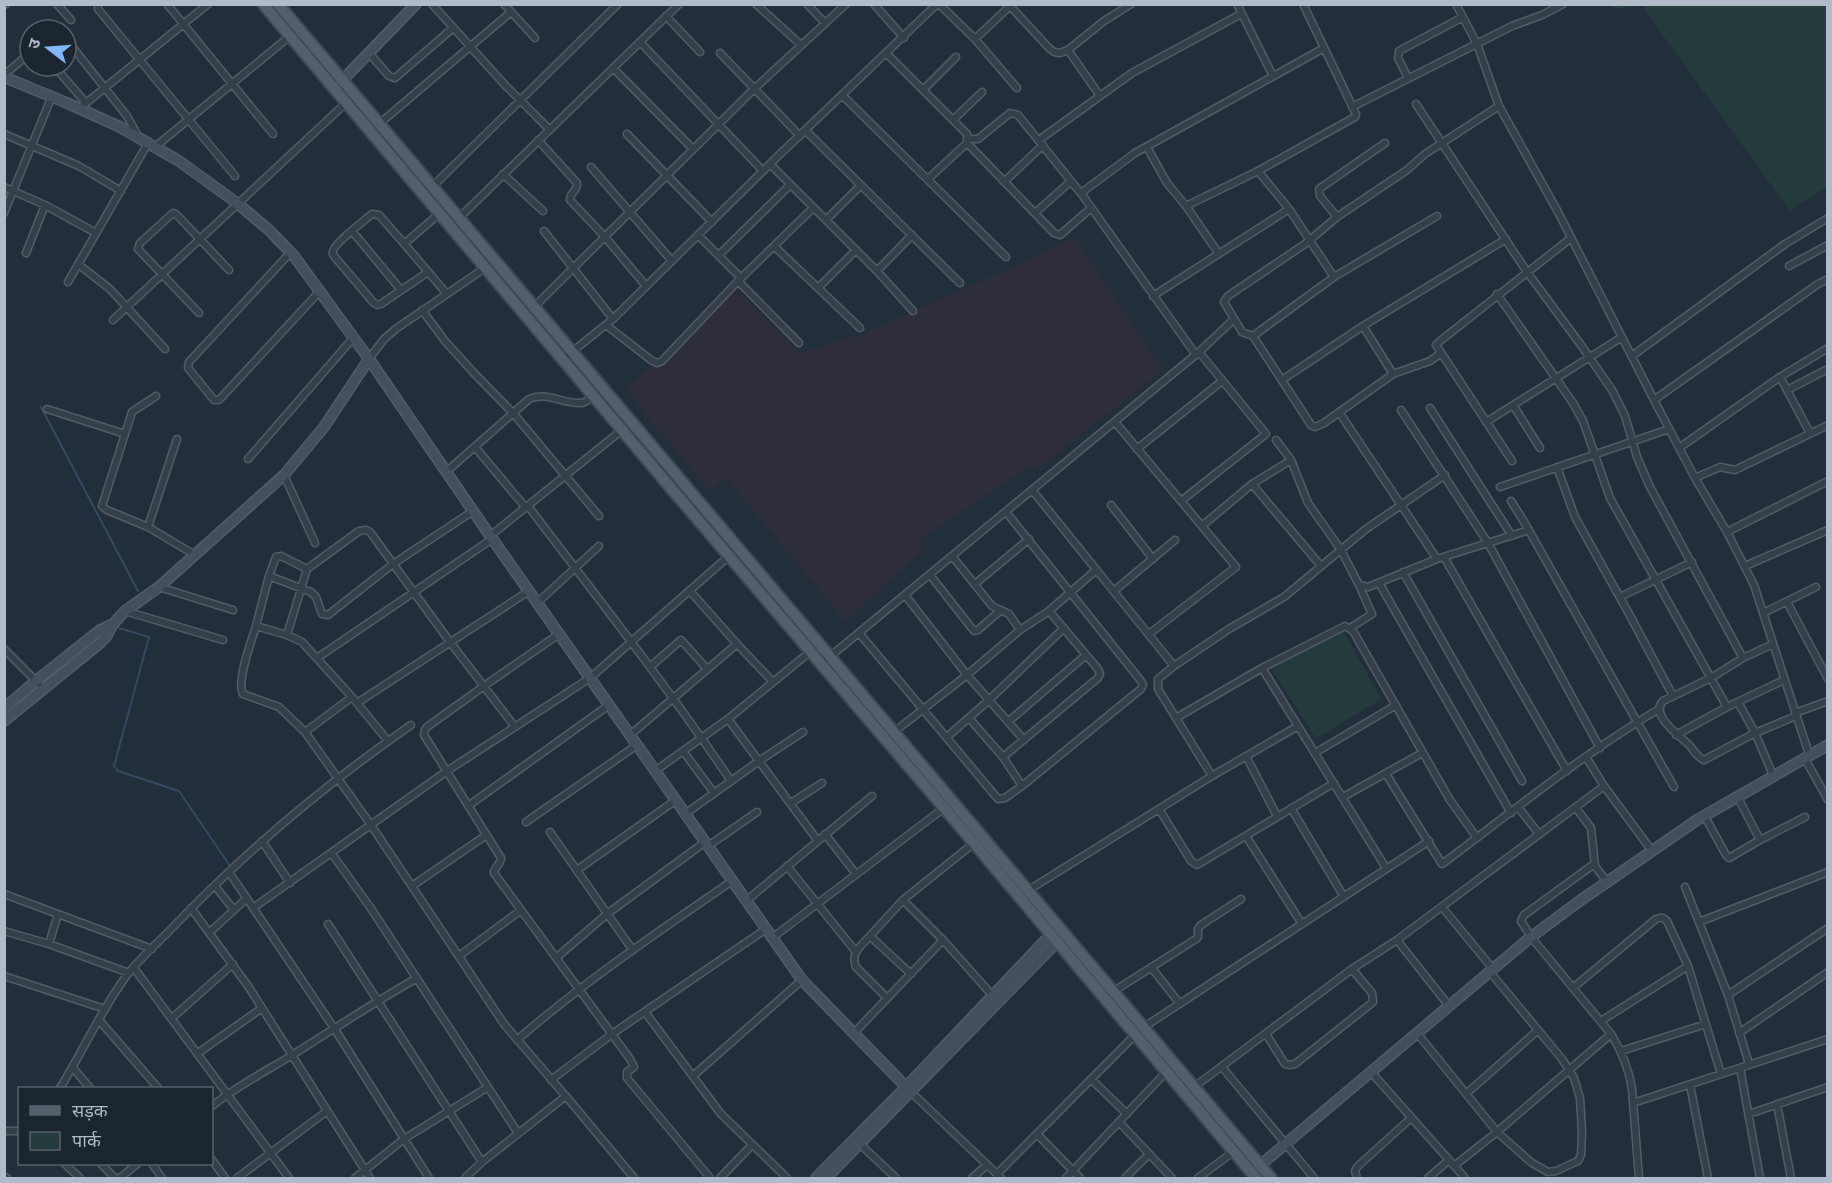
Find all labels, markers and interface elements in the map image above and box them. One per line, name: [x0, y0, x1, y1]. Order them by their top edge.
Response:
north arrow: [18, 18, 78, 78]
text: उ: [22, 35, 47, 52]
legend: [18, 1087, 213, 1165]
text: सड़क: [72, 1098, 109, 1124]
text: पार्क: [72, 1128, 102, 1154]

